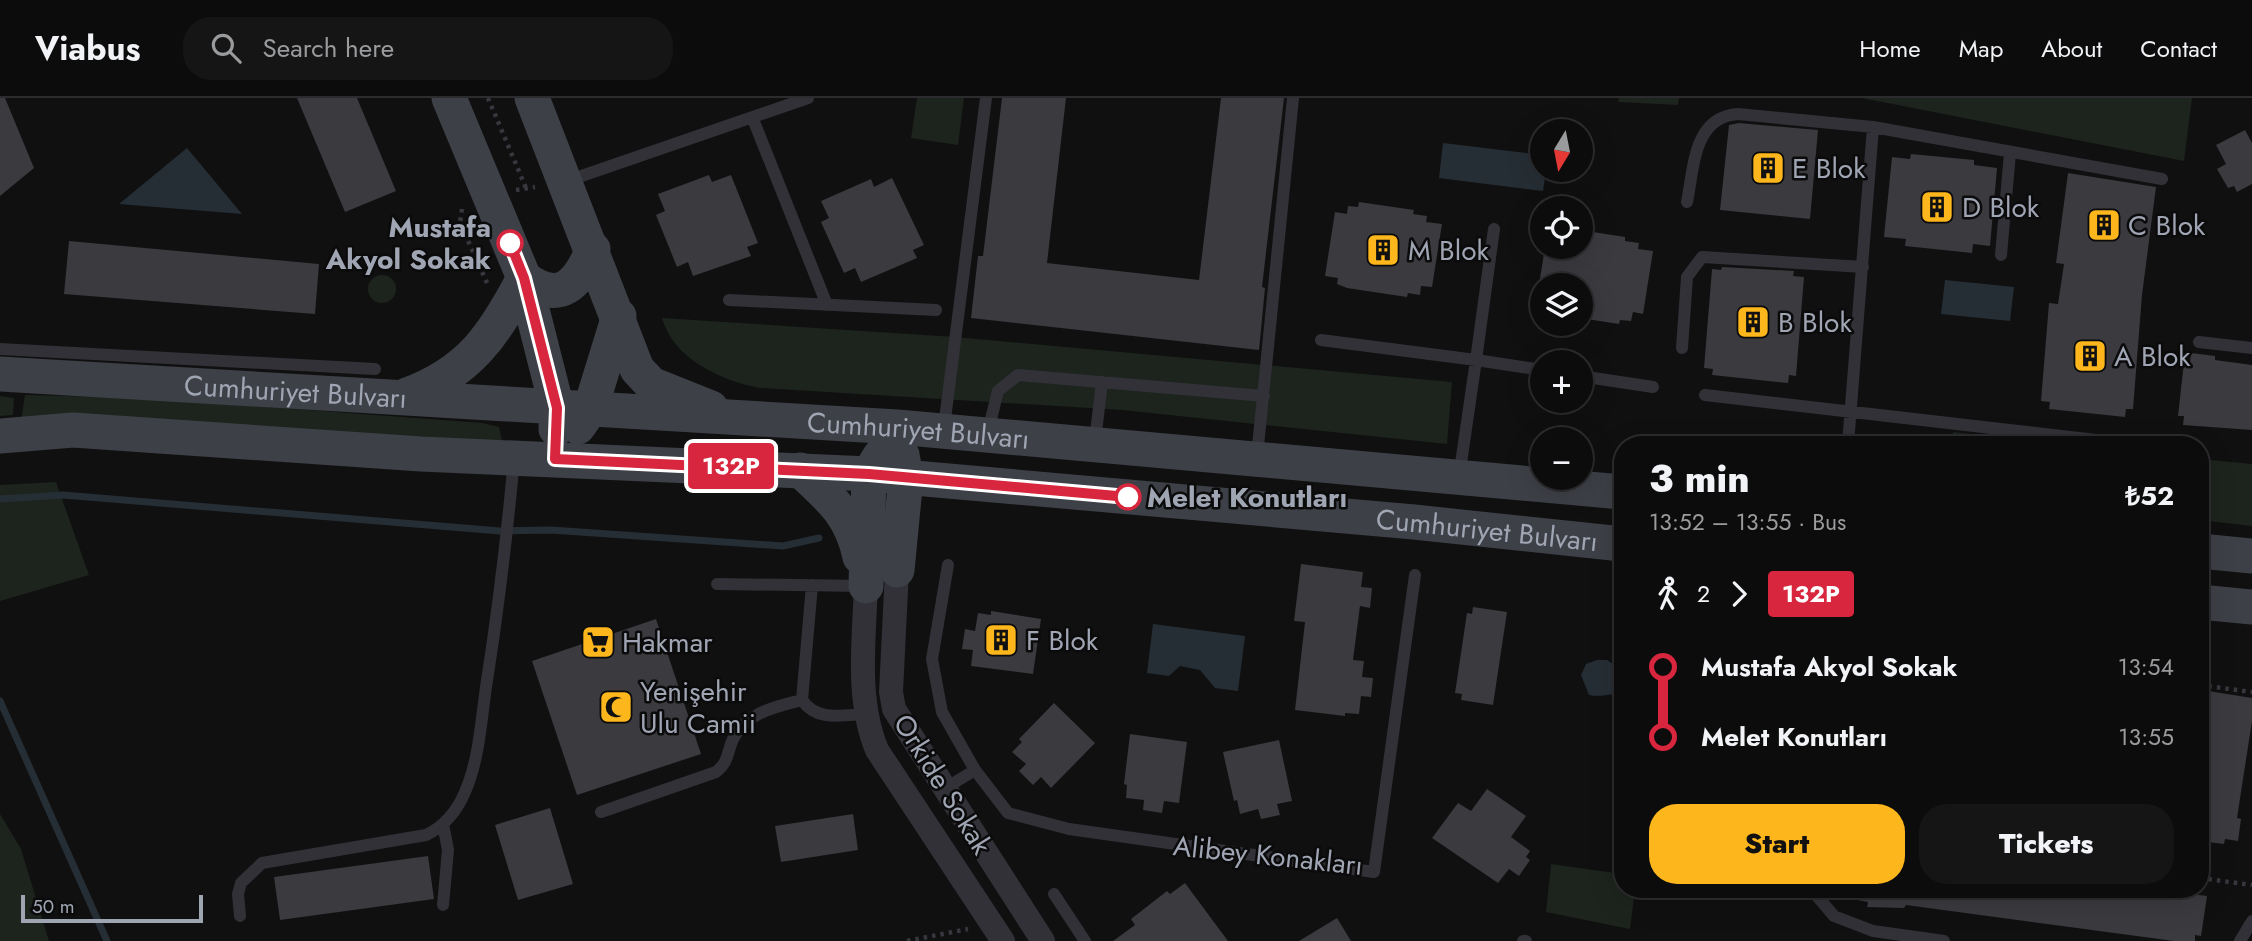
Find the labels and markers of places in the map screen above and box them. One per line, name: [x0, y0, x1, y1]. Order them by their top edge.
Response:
place label: E Blok: [1792, 148, 1866, 189]
building icon: E Blok: [1749, 149, 1787, 187]
place label: D Blok: [1962, 187, 2040, 228]
building icon: D Blok: [1918, 188, 1956, 226]
place label: C Blok: [2128, 205, 2206, 246]
building icon: C Blok: [2085, 206, 2123, 244]
place label: Mustafa Akyol Sokak: [325, 207, 491, 280]
marker: Mustafa Akyol Sokak: [497, 230, 523, 256]
place label: M Blok: [1408, 230, 1489, 271]
building icon: M Blok: [1364, 231, 1402, 269]
place label: B Blok: [1778, 302, 1852, 343]
building icon: B Blok: [1734, 303, 1772, 341]
place label: A Blok: [2114, 336, 2191, 377]
building icon: A Blok: [2071, 337, 2109, 375]
place label: Melet Konutları: [1147, 477, 1347, 518]
marker: Melet Konutları: [1115, 484, 1141, 510]
place label: F Blok: [1026, 620, 1099, 661]
building icon: F Blok: [982, 621, 1020, 659]
place label: Hakmar: [622, 622, 713, 663]
supermarket icon: Hakmar: [579, 623, 617, 661]
place label: Yenişehir Ulu Camii: [640, 671, 756, 744]
mosque icon: Yenişehir Ulu Camii: [597, 688, 635, 726]

